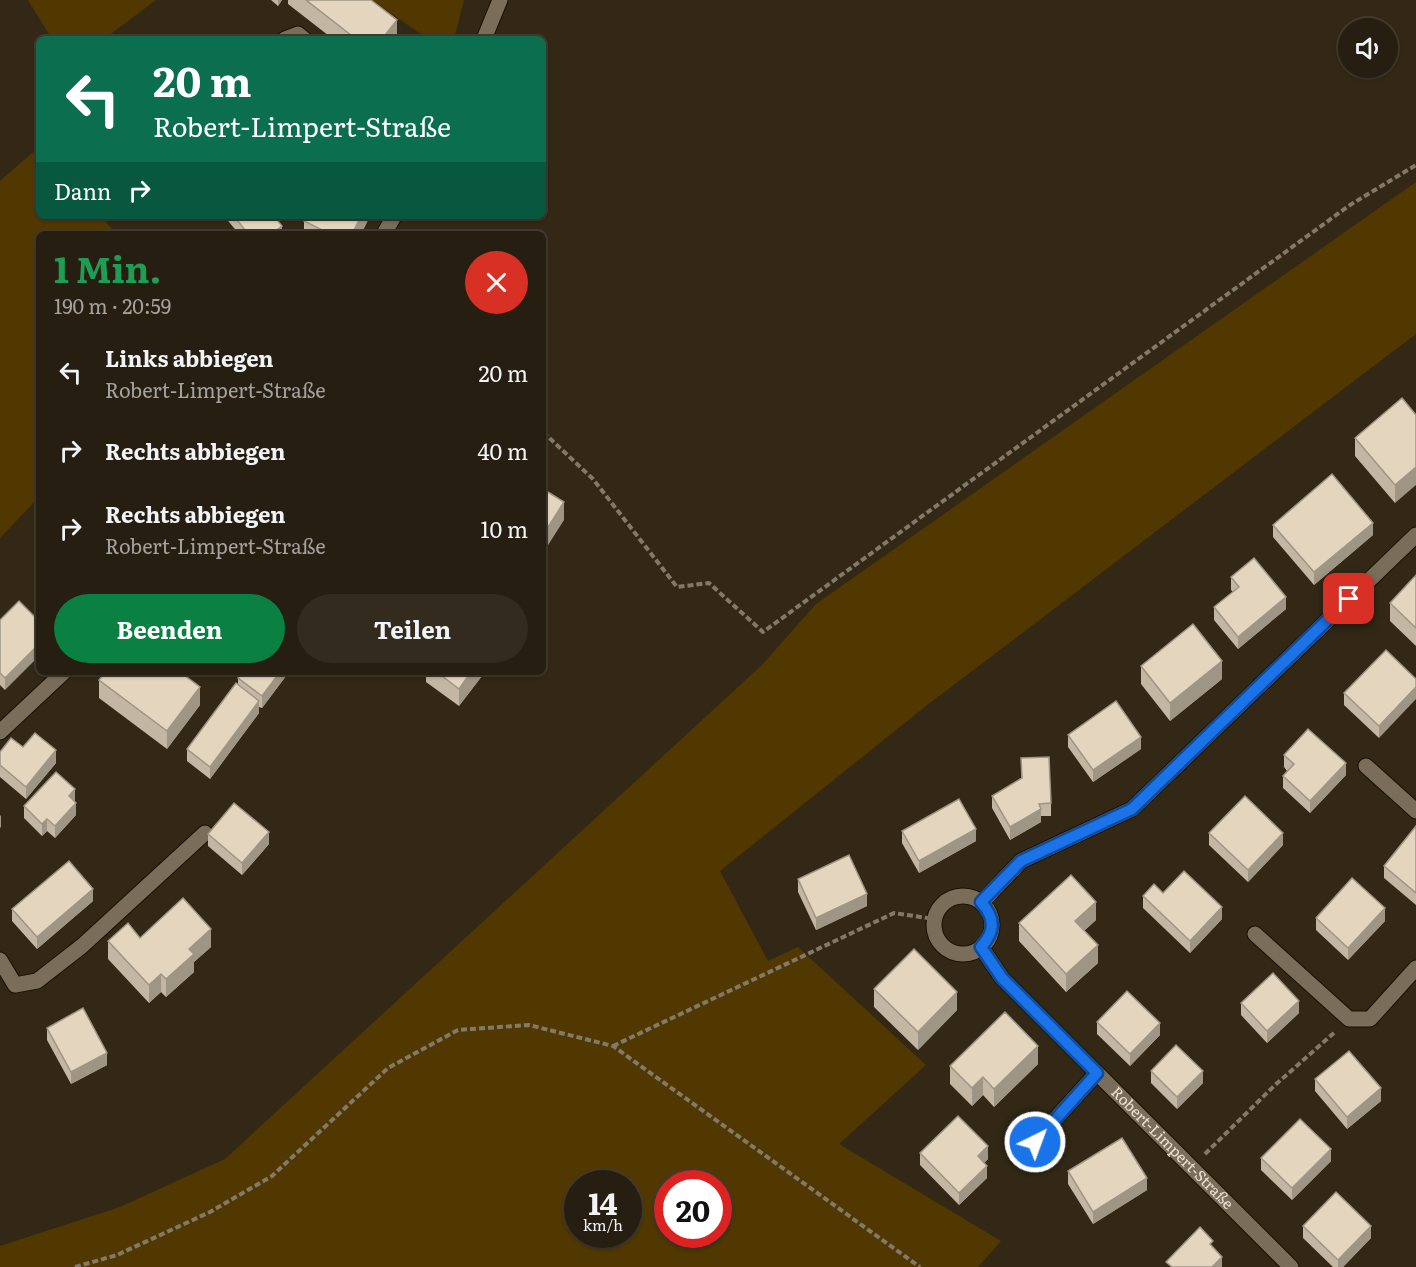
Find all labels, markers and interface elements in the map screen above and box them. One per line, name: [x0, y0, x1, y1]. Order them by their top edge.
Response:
map controls: [1338, 18, 1398, 78]
button: sound: [1338, 18, 1398, 78]
text: 20 m: [153, 48, 252, 110]
icon: left: [54, 60, 132, 138]
text: Robert-Limpert-Straße: [153, 105, 451, 145]
text: Dann: [54, 174, 111, 207]
icon: right: [123, 174, 156, 207]
text: 1 Min.: [54, 241, 161, 294]
button: close: [465, 251, 528, 314]
text: 190 m · 20:59: [54, 290, 171, 320]
text: Links abbiegen: [105, 341, 274, 374]
icon: left: [54, 356, 87, 389]
text: 20 m: [478, 356, 528, 389]
text: Robert-Limpert-Straße: [105, 374, 326, 404]
icon: right: [54, 434, 87, 467]
text: Rechts abbiegen: [105, 434, 285, 467]
text: 40 m: [477, 434, 528, 467]
text: Rechts abbiegen: [105, 497, 285, 530]
icon: right: [54, 512, 87, 545]
text: 10 m: [481, 512, 528, 545]
text: Robert-Limpert-Straße: [105, 530, 326, 560]
pin: [1323, 573, 1374, 624]
icon: arrive: [1332, 582, 1365, 615]
button: Beenden: [54, 594, 285, 663]
button: Teilen: [297, 594, 528, 663]
street label: Robert-Limpert-Straße: [1106, 1080, 1240, 1214]
position arrow: [1003, 1110, 1067, 1174]
speed limit sign: 20: [654, 1170, 732, 1248]
text: 14: [588, 1180, 618, 1224]
text: km/h: [583, 1213, 623, 1236]

